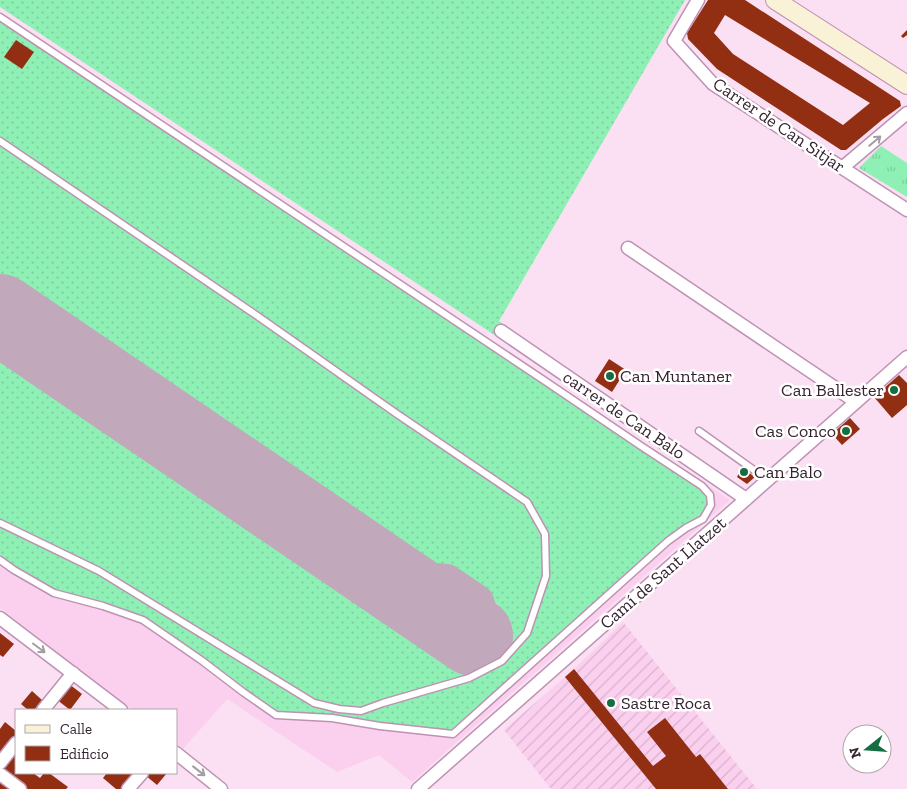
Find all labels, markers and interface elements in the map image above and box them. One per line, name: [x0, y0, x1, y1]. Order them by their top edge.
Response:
street label: Carrer de Can Sitjar: [709, 73, 849, 177]
one-way arrow: [868, 135, 881, 146]
place label: Can Muntaner: [620, 365, 732, 387]
street label: carrer de Can Balo: [559, 366, 689, 464]
marker: Can Muntaner: [604, 370, 616, 382]
place label: Can Ballester: [781, 379, 884, 401]
marker: Can Ballester: [888, 384, 900, 396]
place label: Cas Conco: [755, 420, 836, 442]
marker: Cas Conco: [840, 425, 852, 437]
place label: Can Balo: [754, 461, 822, 483]
marker: Can Balo: [738, 466, 750, 478]
street label: Camí de Sant Llatzet: [595, 512, 731, 634]
one-way arrow: [32, 642, 45, 653]
place label: Sastre Roca: [621, 692, 711, 714]
marker: Sastre Roca: [605, 697, 617, 709]
legend: [15, 709, 178, 774]
text: Calle: [60, 720, 92, 738]
north arrow: [842, 724, 892, 774]
text: Edificio: [60, 745, 109, 763]
text: N: [845, 745, 865, 760]
one-way arrow: [192, 766, 205, 777]

